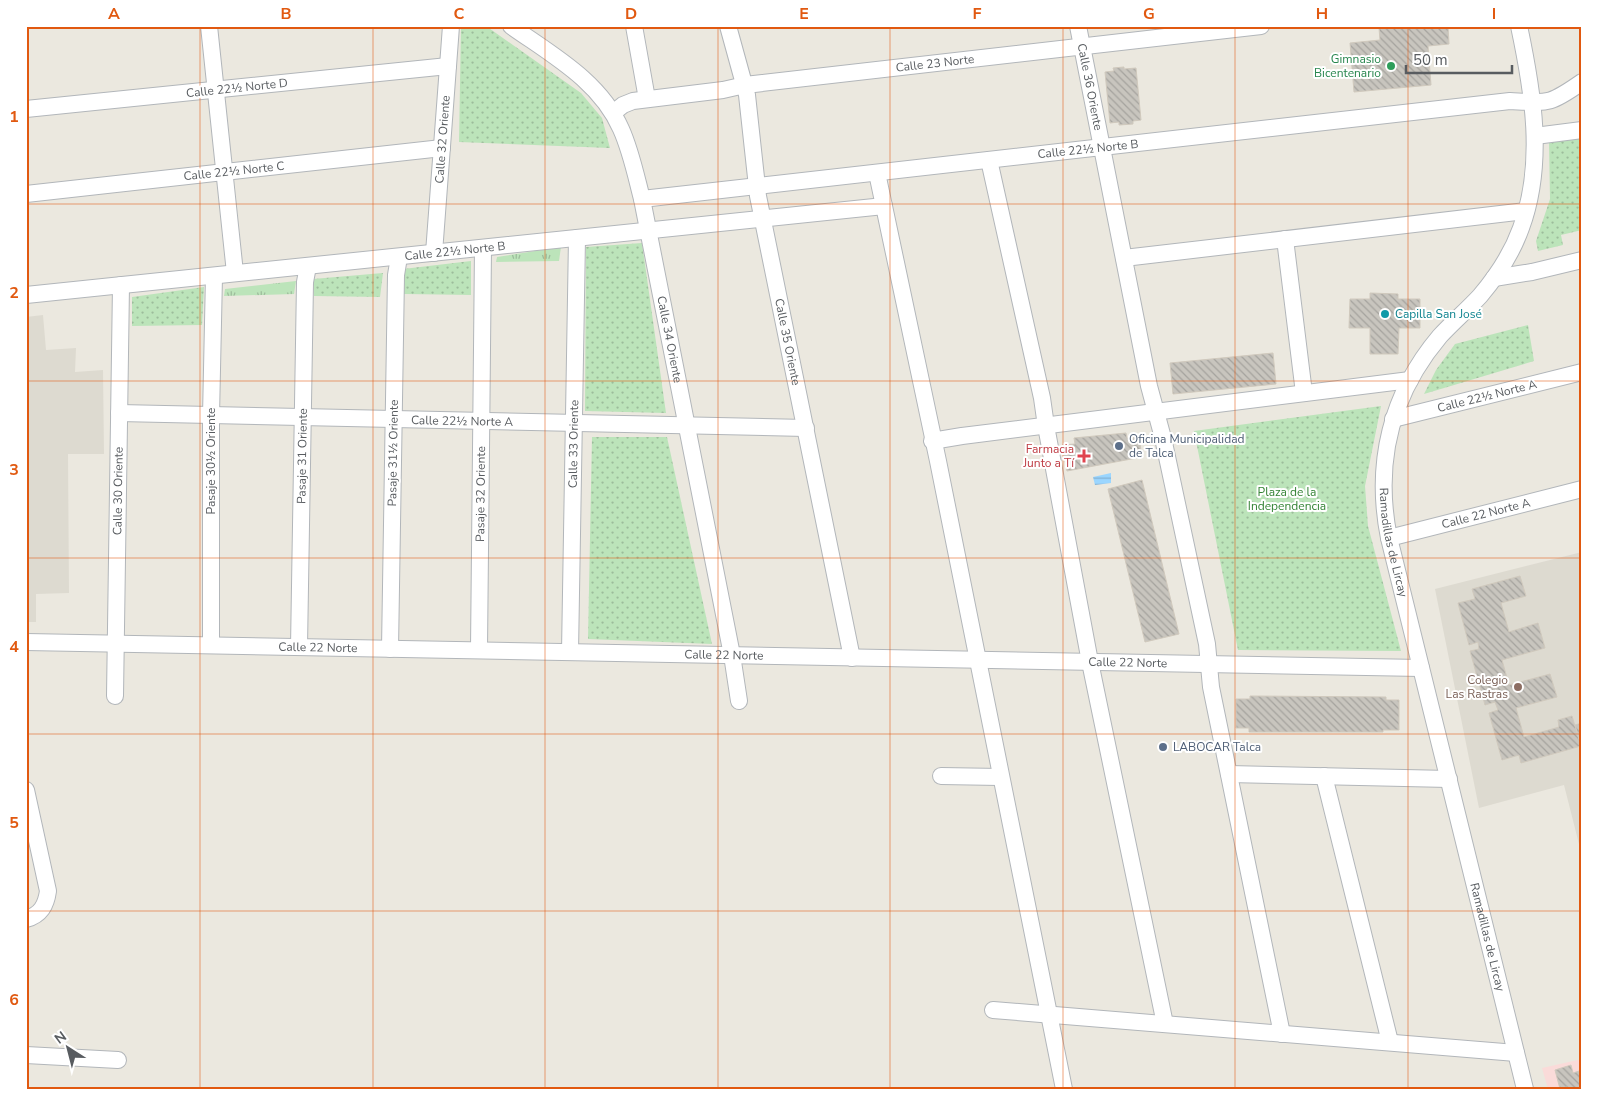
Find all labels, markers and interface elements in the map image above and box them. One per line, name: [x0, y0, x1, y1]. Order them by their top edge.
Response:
text: A: [108, 3, 120, 25]
text: B: [280, 3, 292, 25]
text: C: [454, 3, 465, 25]
text: D: [625, 3, 637, 25]
text: E: [799, 3, 809, 25]
text: F: [973, 3, 982, 25]
text: G: [1143, 3, 1155, 25]
text: H: [1316, 3, 1328, 25]
text: I: [1492, 3, 1496, 25]
street label: Calle 36 Oriente: [1074, 42, 1106, 132]
scale bar: [1406, 42, 1512, 74]
text: 50 m: [1413, 50, 1448, 70]
street label: Calle 23 Norte: [895, 51, 975, 76]
place label: Gimnasio Bicentenario: [1314, 51, 1381, 81]
marker: Gimnasio Bicentenario: [1385, 60, 1397, 72]
street label: Calle 22½ Norte D: [185, 75, 289, 101]
street label: Calle 32 Oriente: [431, 95, 454, 184]
text: 1: [9, 106, 19, 128]
street label: Calle 22½ Norte B: [1037, 136, 1139, 162]
street label: Calle 22½ Norte C: [183, 158, 285, 184]
street label: Calle 22½ Norte B: [404, 238, 506, 264]
text: 2: [9, 282, 19, 304]
street label: Calle 34 Oriente: [653, 294, 686, 384]
street label: Calle 35 Oriente: [771, 297, 804, 387]
place label: Capilla San José: [1395, 306, 1482, 322]
marker: Capilla San José: [1379, 308, 1391, 320]
street label: Calle 22½ Norte A: [1436, 376, 1539, 416]
street label: Pasaje 31½ Oriente: [384, 399, 402, 507]
street label: Calle 33 Oriente: [565, 400, 582, 488]
street label: Pasaje 30½ Oriente: [203, 408, 219, 514]
street label: Pasaje 31 Oriente: [293, 408, 311, 504]
street label: Calle 22½ Norte A: [411, 412, 513, 430]
place label: Oficina Municipalidad de Talca: [1129, 431, 1245, 461]
marker: Oficina Municipalidad de Talca: [1113, 440, 1125, 452]
place label: Farmacia Junto a Tí: [1022, 441, 1075, 471]
street label: Pasaje 32 Oriente: [472, 446, 489, 542]
street label: Calle 30 Oriente: [109, 447, 127, 535]
marker: Farmacia Junto a Tí: [1078, 450, 1090, 462]
text: 3: [9, 459, 19, 481]
park label: Plaza de la Independencia: [1248, 484, 1326, 514]
street label: Ramadillas de Lircay: [1376, 487, 1411, 600]
street label: Calle 22 Norte A: [1440, 494, 1532, 532]
text: 4: [9, 636, 19, 658]
street label: Calle 22 Norte: [278, 639, 358, 656]
street label: Calle 22 Norte: [684, 646, 764, 664]
street label: Calle 22 Norte: [1088, 654, 1167, 671]
place label: Colegio Las Rastras: [1446, 672, 1508, 702]
marker: Colegio Las Rastras: [1512, 681, 1524, 693]
place label: LABOCAR Talca: [1173, 739, 1261, 755]
marker: LABOCAR Talca: [1157, 741, 1169, 753]
text: 5: [9, 812, 19, 834]
street label: Ramadillas de Lircay: [1466, 881, 1509, 994]
text: 6: [9, 989, 19, 1011]
north arrow: [42, 1022, 92, 1072]
text: N: [51, 1027, 70, 1049]

